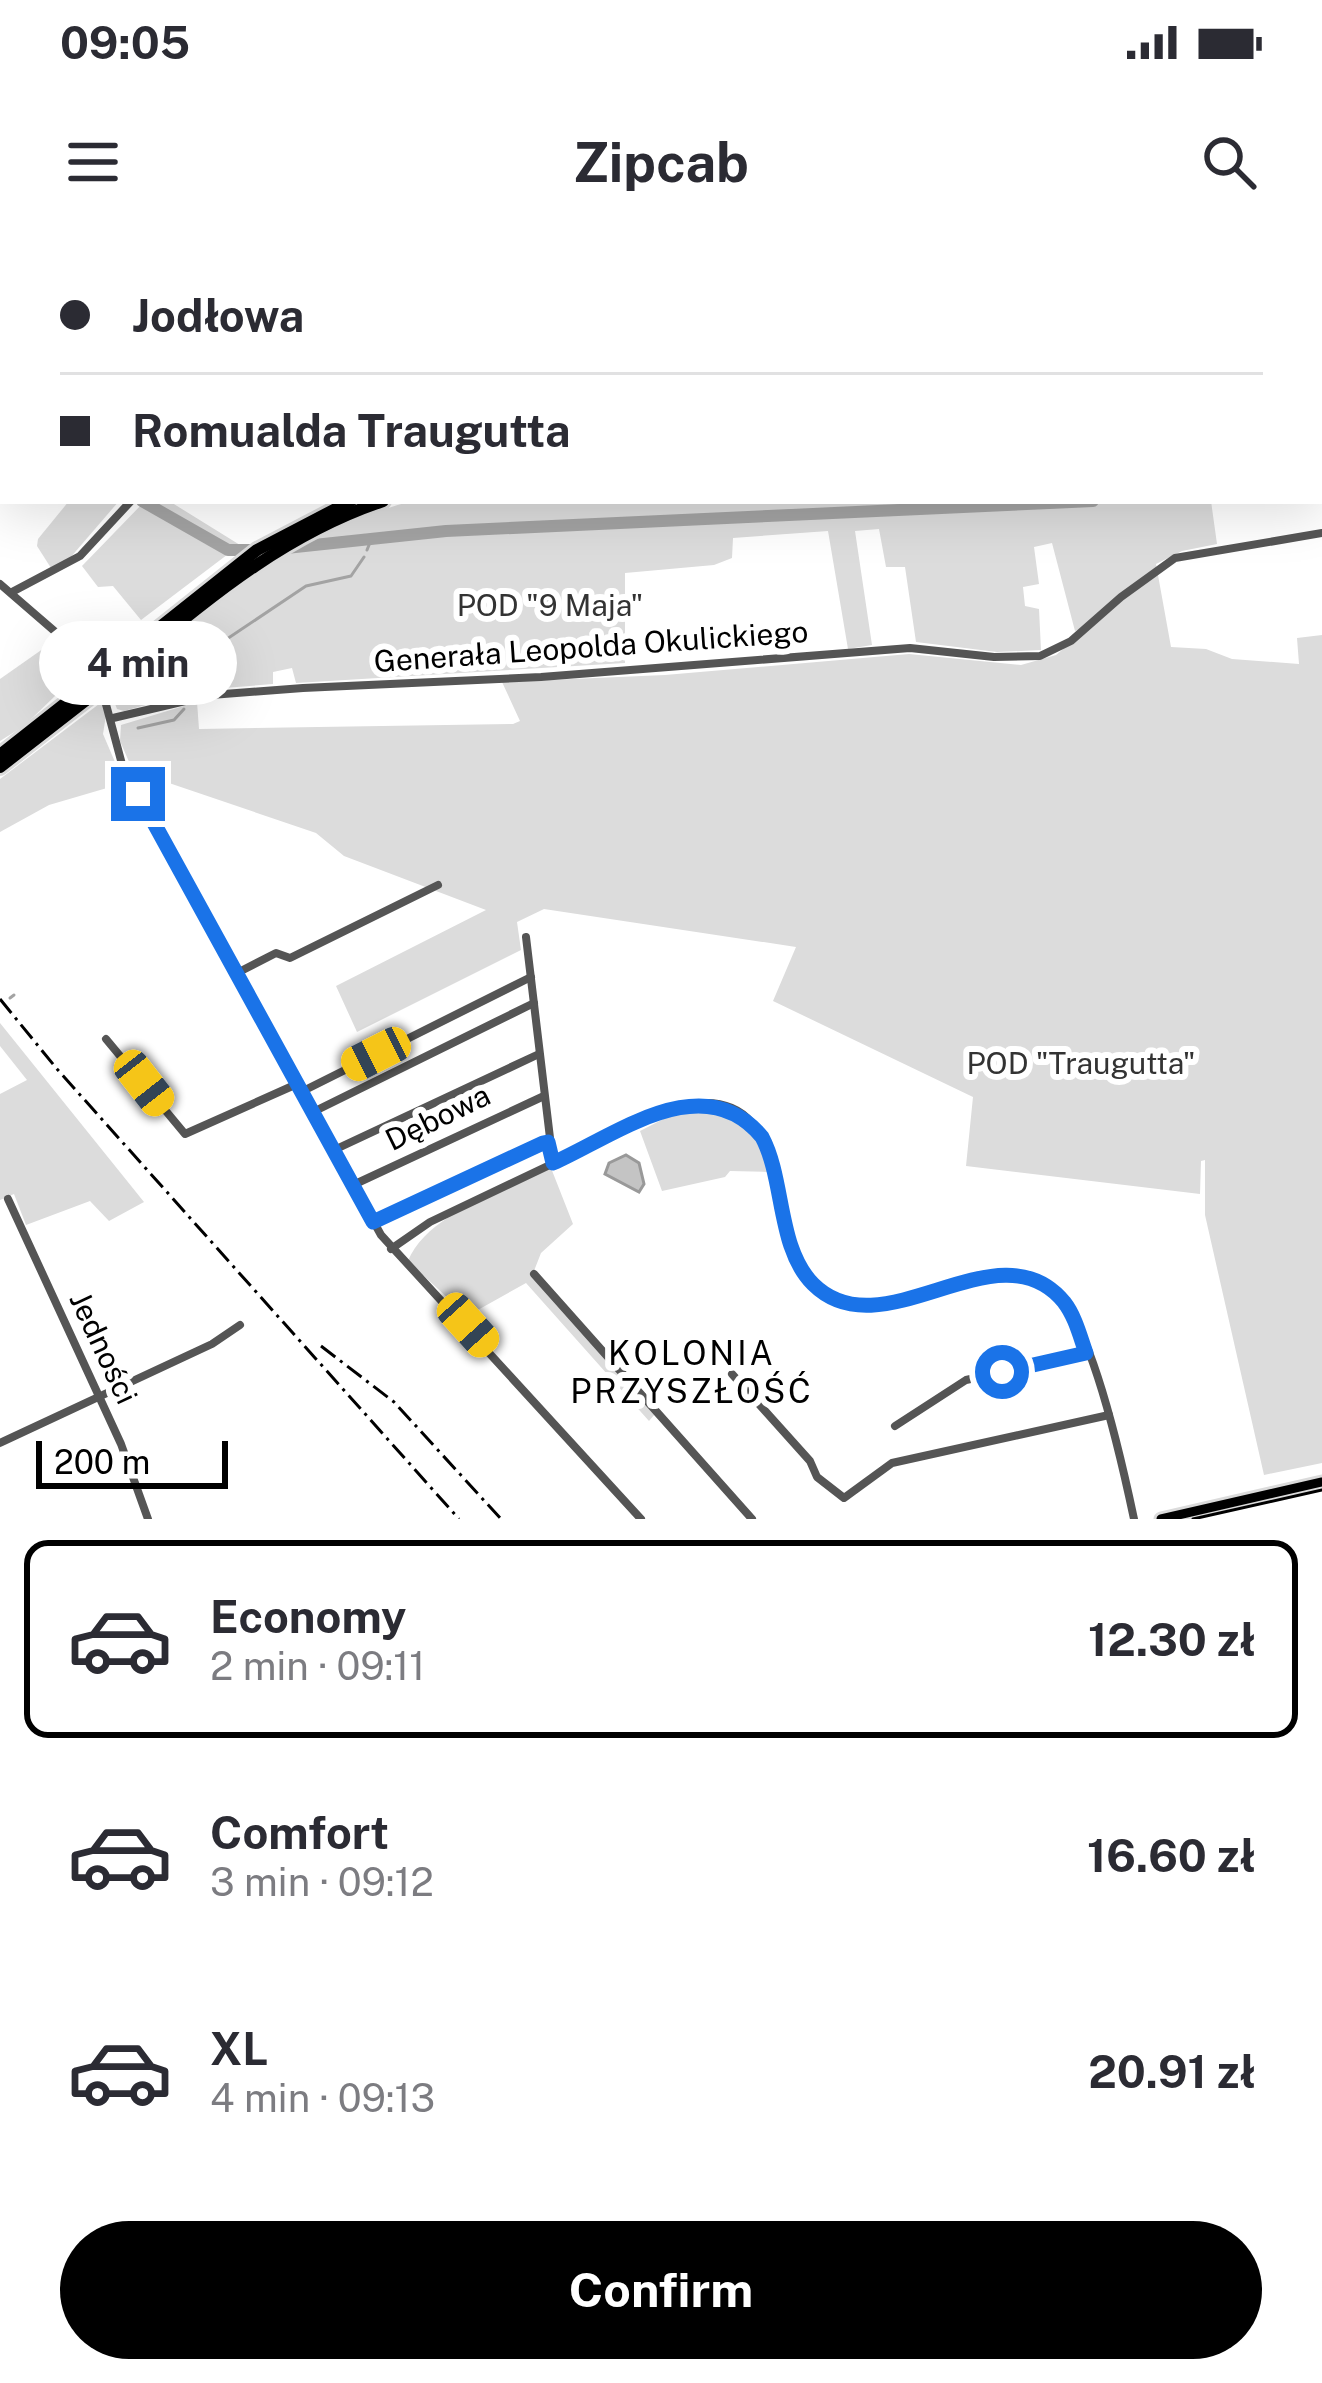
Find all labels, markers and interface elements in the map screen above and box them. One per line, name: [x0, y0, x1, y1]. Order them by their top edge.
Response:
text: 09:05: [60, 16, 190, 69]
icon: menu: [60, 129, 126, 195]
icon: search: [1196, 129, 1262, 195]
text: Zipcab: [573, 131, 749, 194]
text: Jodłowa: [132, 289, 304, 342]
text: Romualda Traugutta: [132, 404, 571, 457]
park label: POD "9 Maja": [457, 587, 643, 623]
street label: Generała Leopolda Okulickiego: [372, 613, 809, 679]
callout: 4 min: [39, 620, 237, 704]
text: 4 min: [87, 640, 189, 686]
route end: [111, 767, 165, 821]
car: [336, 1022, 416, 1086]
car: [108, 1044, 180, 1122]
park label: POD "Traugutta": [966, 1045, 1196, 1081]
street label: Dębowa: [379, 1076, 496, 1158]
street label: Jedności: [62, 1286, 146, 1409]
car: [431, 1286, 505, 1364]
district label: KOLONIA PRZYSZŁOŚĆ: [570, 1334, 814, 1410]
route start: [975, 1345, 1029, 1399]
scale bar: [36, 1435, 228, 1488]
text: 200 m: [54, 1443, 150, 1481]
icon: car: [66, 1585, 174, 1693]
text: Economy: [210, 1590, 406, 1643]
text: 12.30 zł: [1088, 1613, 1256, 1666]
text: 2 min · 09:11: [210, 1643, 425, 1689]
icon: car: [66, 1801, 174, 1909]
text: Comfort: [210, 1806, 389, 1859]
text: 16.60 zł: [1087, 1829, 1256, 1882]
text: 3 min · 09:12: [210, 1859, 434, 1905]
icon: car: [66, 2017, 174, 2125]
text: XL: [210, 2022, 268, 2075]
text: 20.91 zł: [1088, 2045, 1256, 2098]
text: 4 min · 09:13: [210, 2075, 435, 2121]
button: Confirm: [60, 2221, 1262, 2359]

